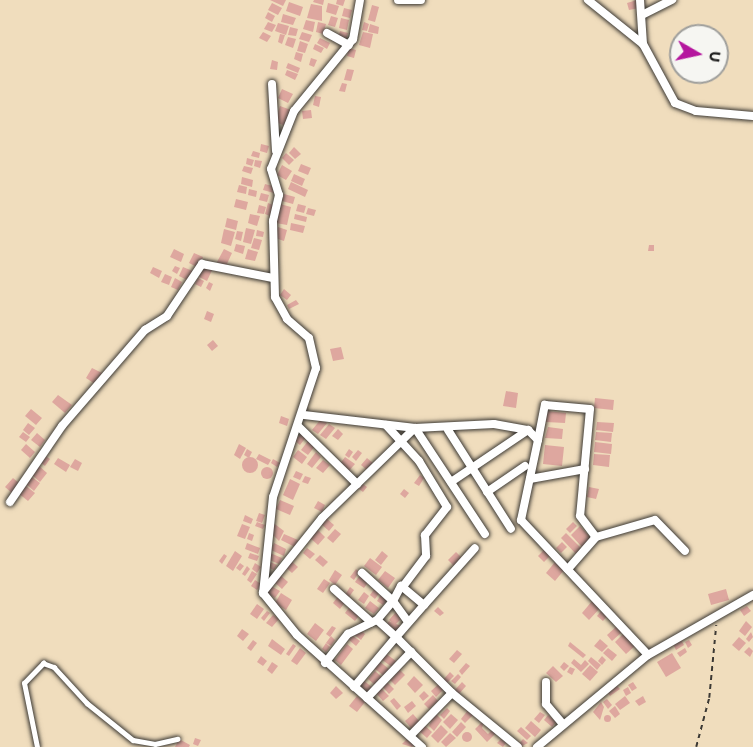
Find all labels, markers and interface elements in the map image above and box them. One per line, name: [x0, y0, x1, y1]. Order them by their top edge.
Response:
north arrow: [669, 24, 729, 84]
text: U: [705, 50, 726, 63]

